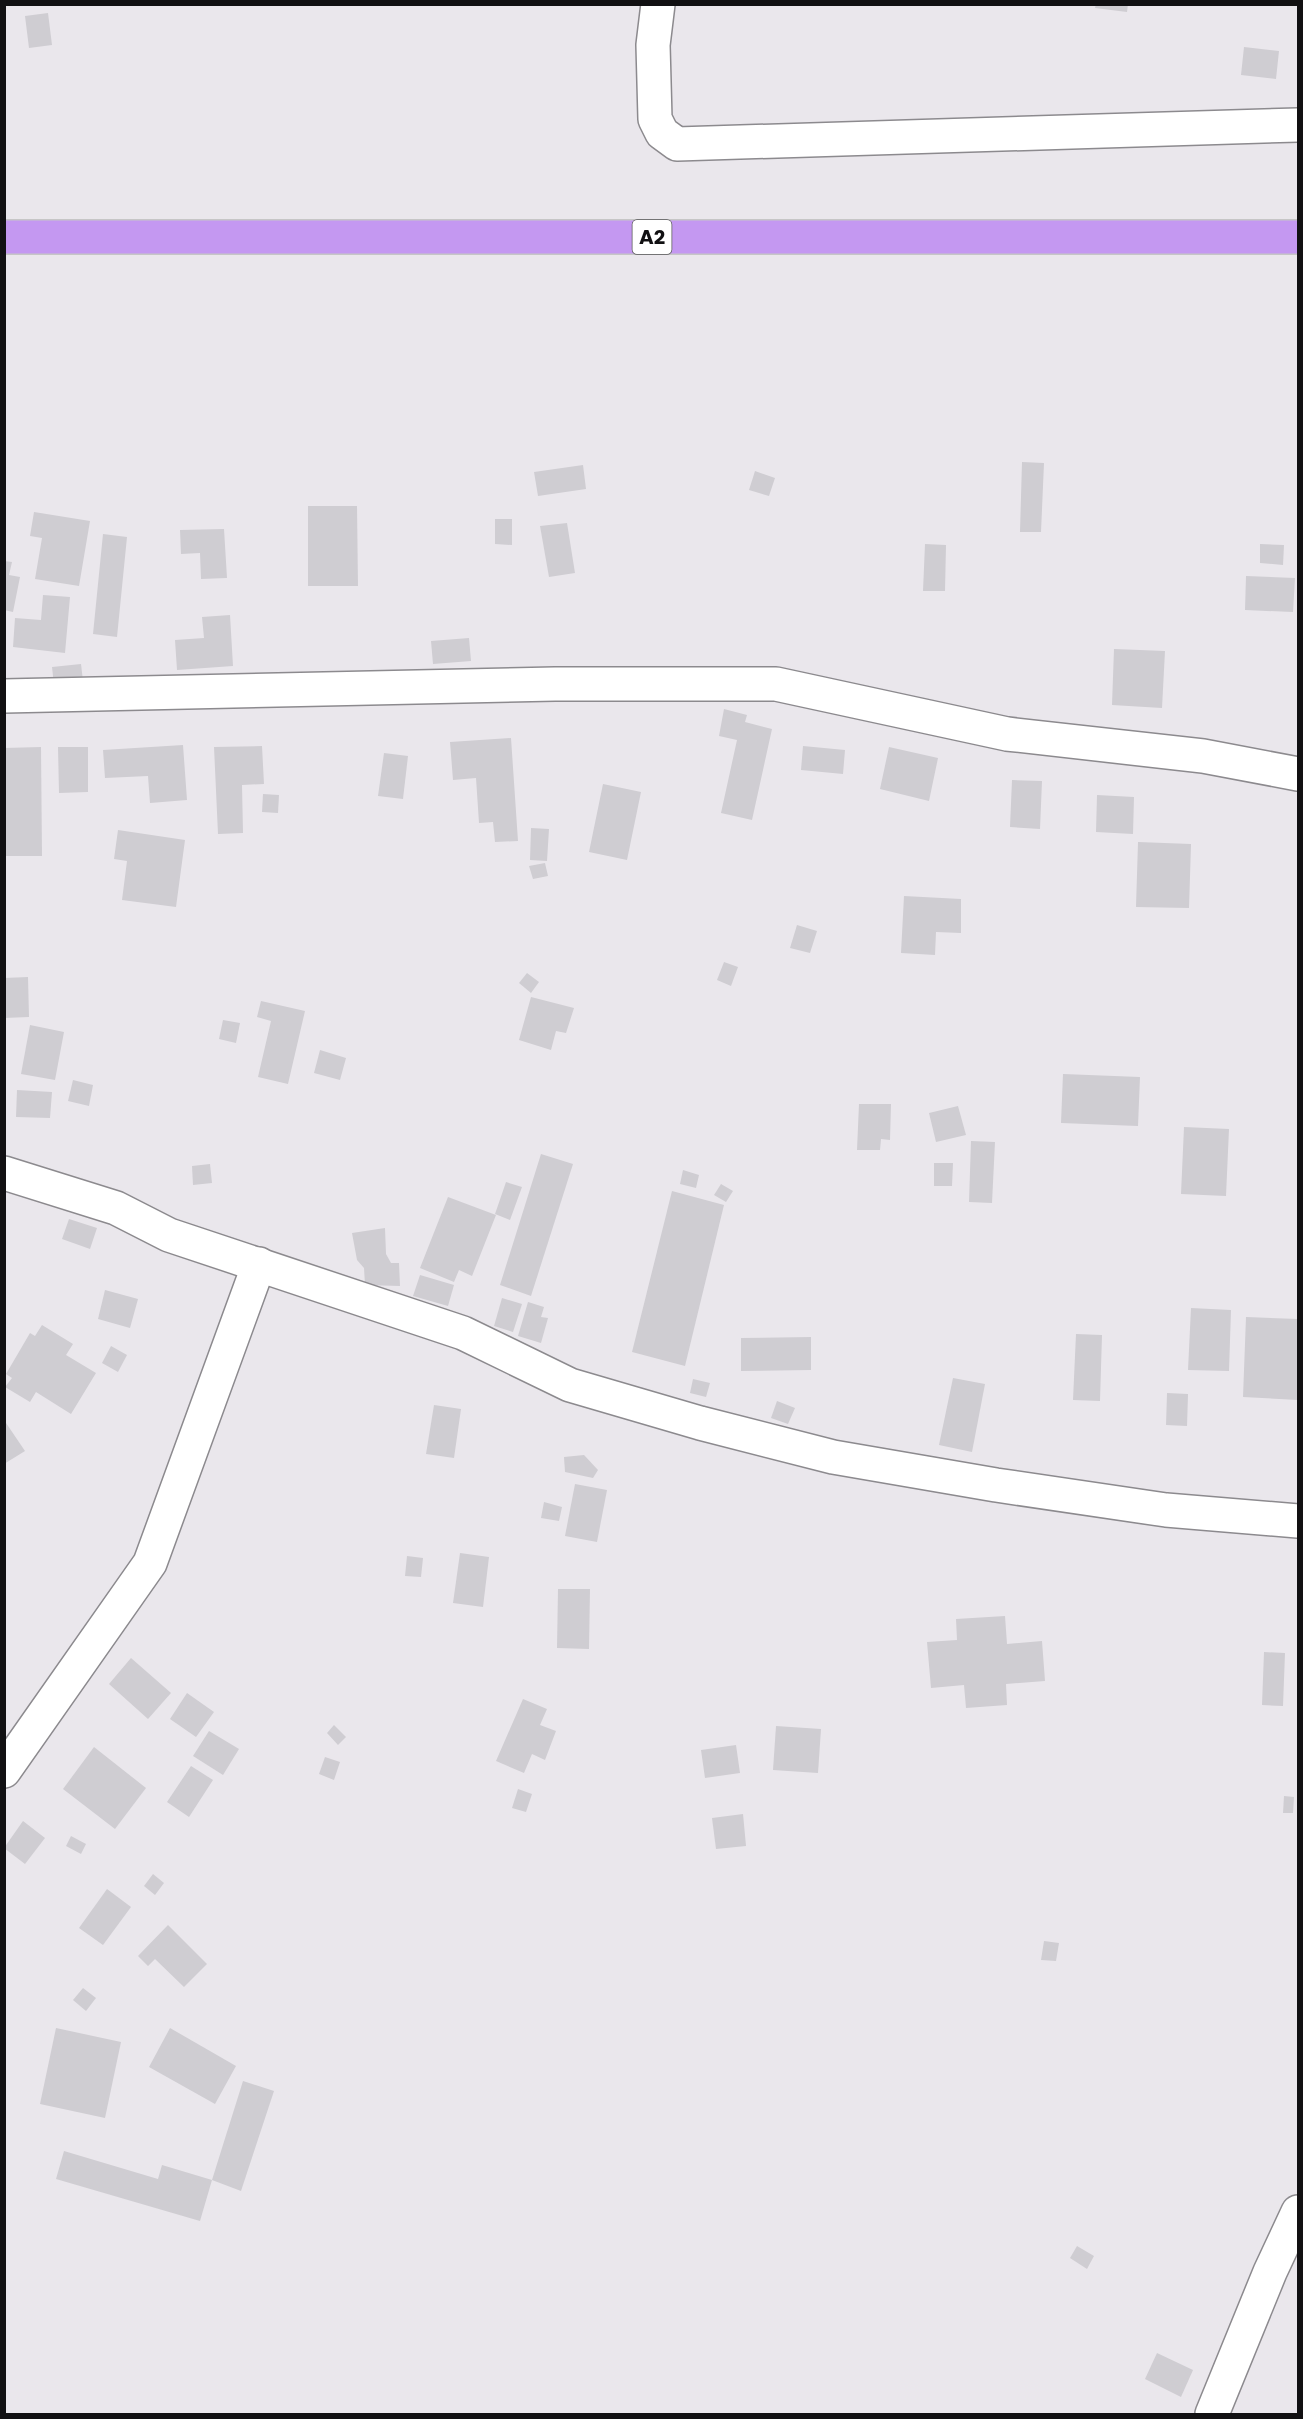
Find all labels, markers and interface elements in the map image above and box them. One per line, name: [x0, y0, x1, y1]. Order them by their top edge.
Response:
road number: A2: [632, 220, 672, 254]

